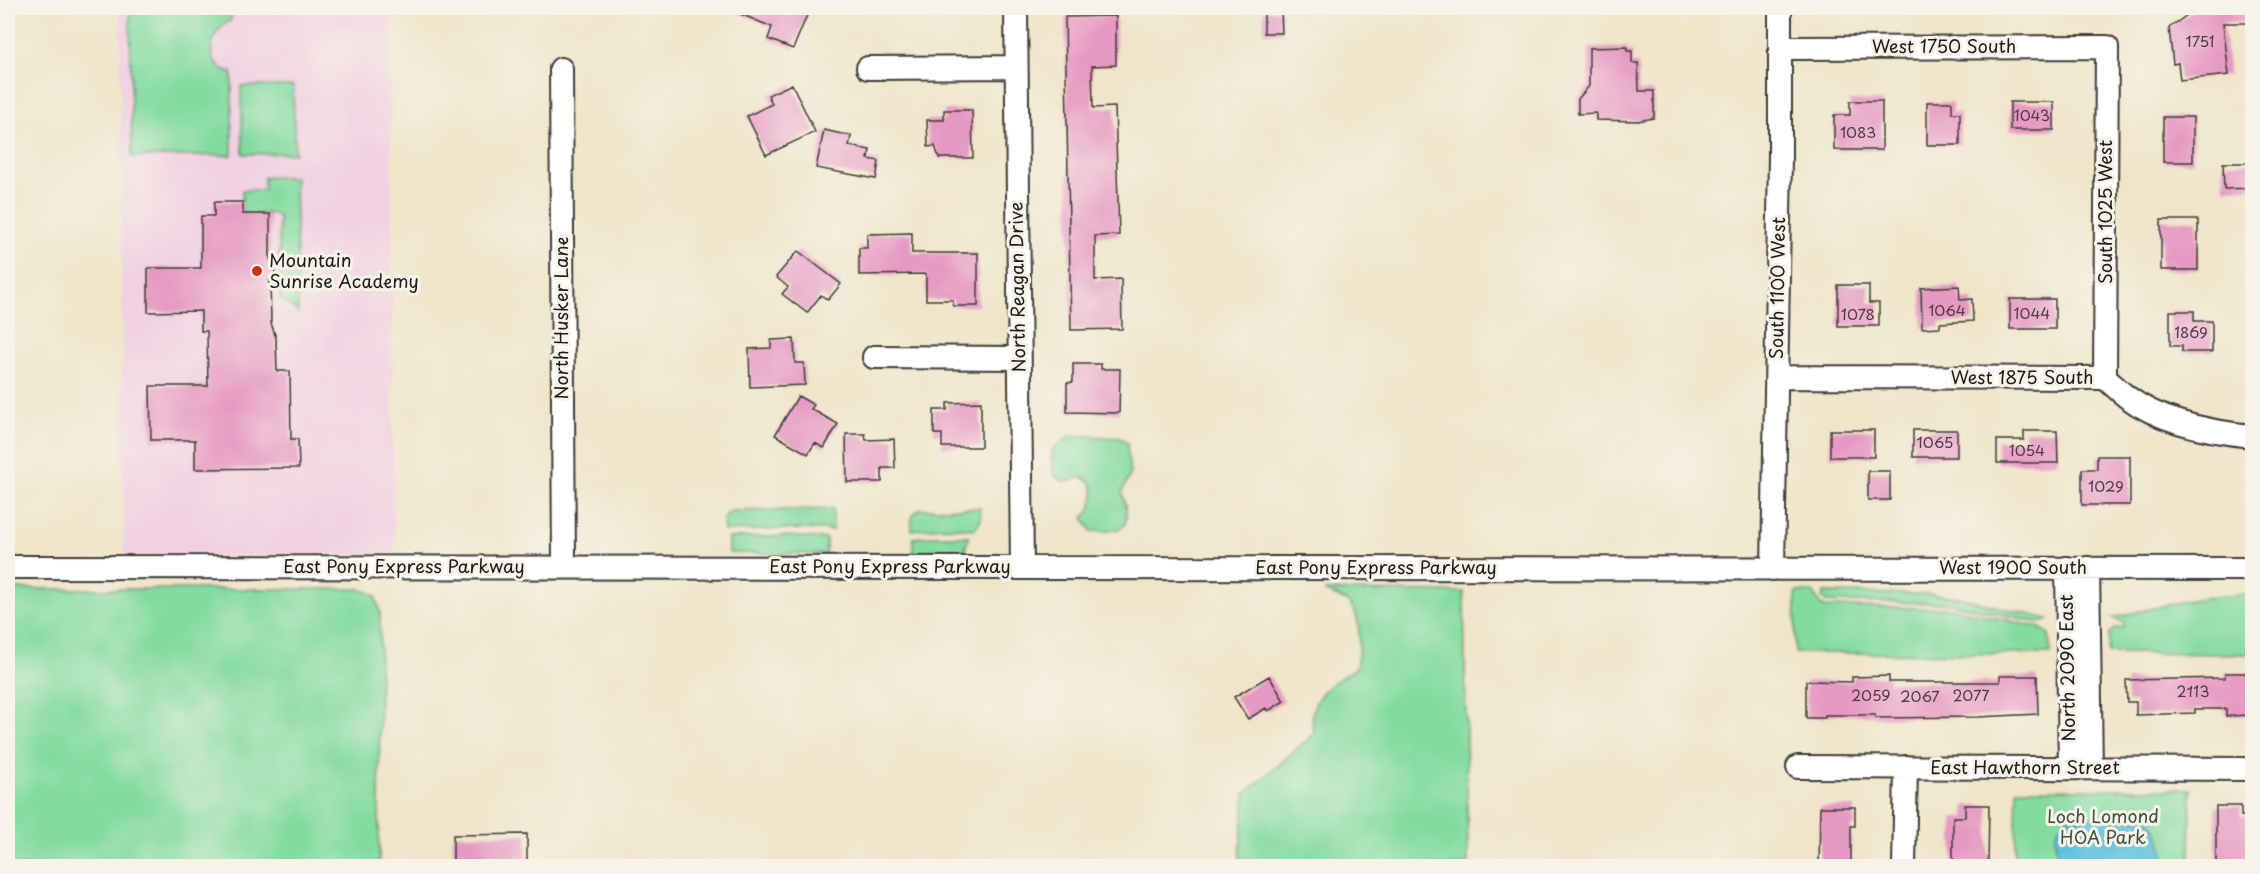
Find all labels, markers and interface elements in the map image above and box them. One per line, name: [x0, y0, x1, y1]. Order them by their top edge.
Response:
house number: 1751: [2186, 29, 2214, 52]
street label: West 1750 South: [1872, 32, 2016, 59]
house number: 1043: [2014, 103, 2050, 126]
house number: 1083: [1840, 120, 1876, 143]
street label: South 1025 West: [2091, 140, 2118, 284]
street label: North Reagan Drive: [1002, 202, 1031, 373]
street label: South 1100 West: [1762, 217, 1791, 359]
street label: North Husker Lane: [547, 237, 574, 399]
place label: Mountain Sunrise Academy: [269, 246, 419, 294]
marker: Mountain Sunrise Academy: [250, 264, 264, 278]
house number: 1064: [1928, 298, 1966, 321]
house number: 1044: [2014, 301, 2050, 324]
house number: 1078: [1841, 302, 1875, 325]
house number: 1869: [2174, 320, 2208, 343]
street label: West 1875 South: [1950, 363, 2094, 390]
house number: 1065: [1917, 430, 1953, 453]
house number: 1054: [2009, 438, 2045, 461]
house number: 1029: [2088, 474, 2124, 497]
street label: East Pony Express Parkway: [283, 552, 525, 579]
street label: East Pony Express Parkway: [769, 552, 1011, 579]
street label: East Pony Express Parkway: [1255, 553, 1497, 580]
street label: West 1900 South: [1939, 553, 2087, 580]
street label: North 2090 East: [2052, 594, 2081, 742]
house number: 2113: [2177, 679, 2209, 702]
house number: 2059: [1851, 683, 1891, 706]
house number: 2077: [1953, 683, 1989, 706]
house number: 2067: [1900, 684, 1940, 707]
street label: East Hawthorn Street: [1930, 753, 2120, 780]
park label: Loch Lomond HOA Park: [2047, 802, 2159, 850]

